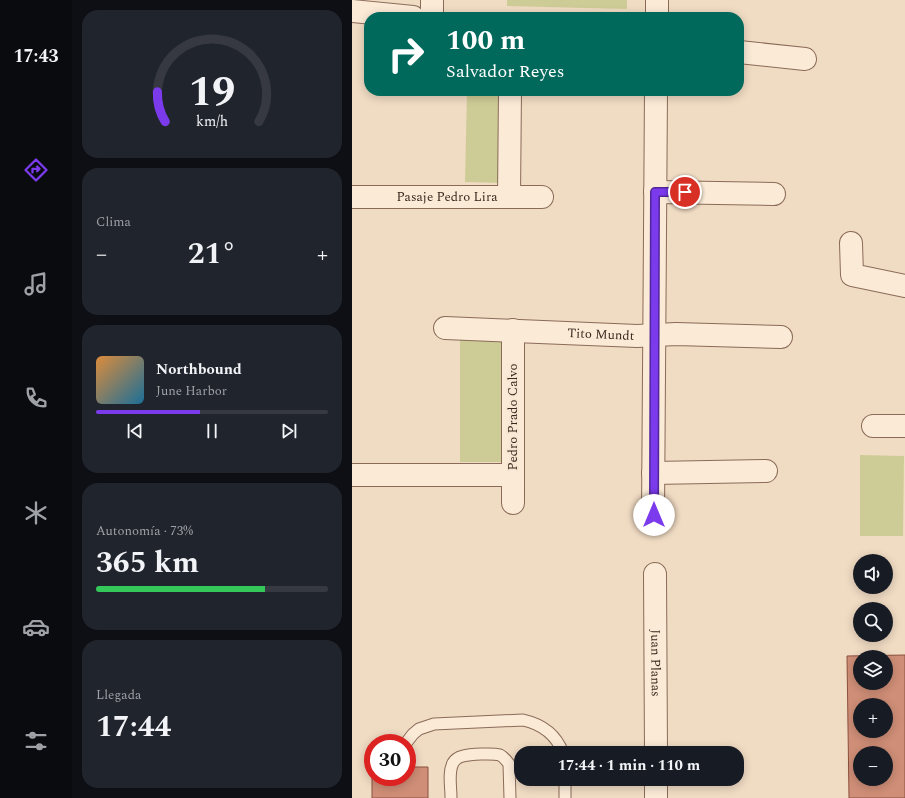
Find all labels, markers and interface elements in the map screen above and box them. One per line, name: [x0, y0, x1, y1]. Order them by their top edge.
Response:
text: 100 m: [446, 19, 525, 62]
icon: right: [380, 28, 432, 80]
text: 17:43: [13, 43, 59, 70]
text: Salvador Reyes: [446, 58, 565, 85]
text: 19: [189, 61, 235, 124]
text: km/h: [196, 110, 228, 132]
icon: directions: [22, 156, 50, 184]
pin: [668, 175, 702, 209]
icon: arrive: [674, 181, 696, 203]
street label: Pasaje Pedro Lira: [396, 187, 498, 207]
text: Clima: [96, 212, 131, 232]
text: 21°: [188, 231, 236, 277]
text: −: [96, 238, 107, 271]
text: +: [317, 238, 328, 271]
icon: music: [22, 270, 50, 298]
street label: Tito Mundt: [567, 323, 635, 346]
text: Northbound: [156, 358, 242, 381]
street label: Pedro Prado Calvo: [503, 363, 523, 471]
text: June Harbor: [156, 381, 227, 401]
icon: phone: [22, 384, 50, 412]
icon: previous: [124, 420, 146, 442]
icon: pause: [201, 420, 223, 442]
icon: next: [278, 420, 300, 442]
position arrow: [633, 494, 675, 536]
icon: climate: [22, 499, 50, 527]
text: Autonomía · 73%: [96, 521, 193, 541]
text: 365 km: [96, 540, 199, 586]
map controls: [853, 554, 893, 786]
button: sound: [853, 554, 893, 594]
button: search: [853, 602, 893, 642]
icon: car: [22, 613, 50, 641]
street label: Juan Planas: [645, 629, 666, 697]
button: layers: [853, 650, 893, 690]
text: Llegada: [96, 685, 141, 705]
button: +: [853, 698, 893, 738]
text: 17:44: [96, 704, 171, 750]
icon: filters: [22, 727, 50, 755]
speed limit sign: 30: [364, 734, 416, 786]
button: −: [853, 746, 893, 786]
text: 17:44 · 1 min · 110 m: [558, 754, 700, 777]

